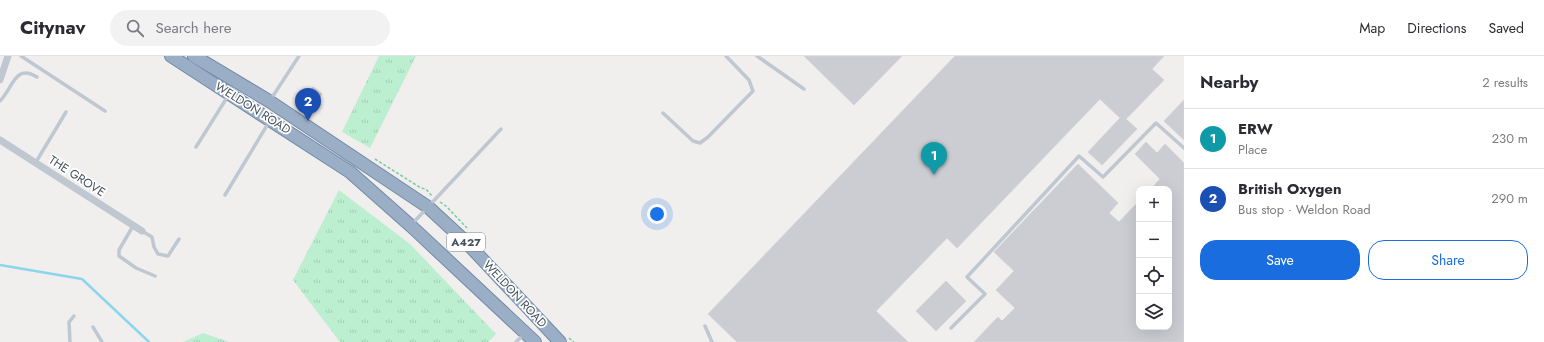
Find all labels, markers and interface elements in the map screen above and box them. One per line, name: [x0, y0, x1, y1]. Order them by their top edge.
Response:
search box: [110, 10, 390, 46]
text: Citynav: [20, 14, 86, 41]
icon: search: [124, 17, 146, 39]
text: Search here: [156, 17, 231, 39]
text: Map: [1359, 18, 1385, 38]
text: Directions: [1407, 18, 1467, 38]
text: Saved: [1489, 18, 1524, 38]
text: Nearby: [1200, 70, 1258, 94]
text: 2 results: [1482, 73, 1528, 92]
street label: WELDON ROAD: [212, 77, 294, 139]
pin: 2: [295, 88, 321, 121]
text: ERW: [1238, 118, 1273, 140]
text: 1: [1210, 129, 1216, 148]
text: 230 m: [1492, 129, 1528, 148]
text: Place: [1238, 140, 1267, 159]
pin: 1: [921, 142, 947, 175]
street label: THE GROVE: [45, 151, 109, 201]
text: British Oxygen: [1238, 178, 1342, 200]
map controls: [1136, 186, 1172, 330]
button: +: [1136, 186, 1172, 222]
text: 2: [1209, 189, 1217, 208]
text: 290 m: [1491, 189, 1528, 208]
text: Bus stop · Weldon Road: [1238, 200, 1371, 219]
your location: [647, 204, 667, 224]
button: −: [1136, 222, 1172, 258]
road number: A427: [447, 233, 485, 251]
button: Save: [1200, 240, 1360, 280]
button: Share: [1368, 240, 1528, 280]
street label: WELDON ROAD: [479, 256, 551, 332]
button: locate: [1136, 258, 1172, 294]
button: layers: [1136, 294, 1172, 330]

